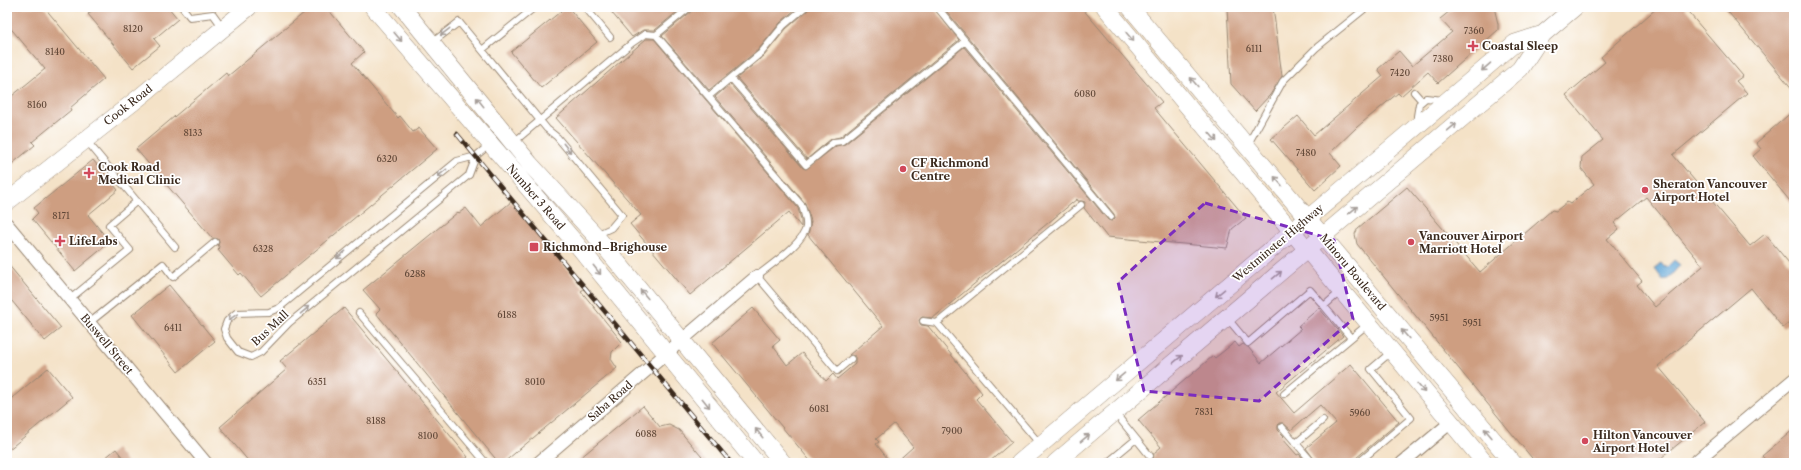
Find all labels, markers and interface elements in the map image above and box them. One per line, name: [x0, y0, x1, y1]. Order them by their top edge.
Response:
house number: 8120: [123, 23, 143, 34]
house number: 7360: [1464, 25, 1484, 36]
one-way arrow: [440, 28, 451, 37]
one-way arrow: [394, 31, 403, 42]
one-way arrow: [1125, 32, 1134, 42]
place label: Coastal Sleep: [1482, 39, 1558, 53]
marker: Coastal Sleep: [1467, 40, 1479, 52]
house number: 6111: [1246, 43, 1263, 54]
house number: 8140: [45, 46, 65, 57]
house number: 7380: [1433, 53, 1454, 64]
one-way arrow: [1481, 62, 1492, 71]
house number: 7420: [1390, 67, 1410, 78]
one-way arrow: [1189, 77, 1198, 88]
street label: Cook Road: [101, 81, 155, 128]
house number: 6080: [1074, 88, 1096, 99]
one-way arrow: [475, 97, 484, 107]
house number: 8160: [27, 99, 47, 110]
one-way arrow: [1447, 122, 1458, 131]
house number: 8133: [183, 127, 203, 138]
one-way arrow: [1209, 131, 1218, 142]
one-way arrow: [562, 143, 571, 154]
house number: 7480: [1296, 147, 1316, 158]
house number: 6320: [376, 153, 398, 164]
place label: CF Richmond Centre: [911, 156, 989, 183]
place label: Cook Road Medical Clinic: [98, 160, 181, 187]
street label: Number 3 Road: [504, 161, 568, 233]
marker: CF Richmond Centre: [898, 164, 908, 174]
marker: Cook Road Medical Clinic: [83, 167, 95, 179]
one-way arrow: [437, 168, 447, 177]
one-way arrow: [1273, 176, 1282, 187]
place label: Sheraton Vancouver Airport Hotel: [1652, 177, 1768, 204]
marker: Sheraton Vancouver Airport Hotel: [1640, 185, 1650, 195]
street label: Westminster Highway: [1229, 200, 1327, 286]
one-way arrow: [1348, 206, 1358, 215]
house number: 8171: [52, 210, 70, 221]
place label: Vancouver Airport Marriott Hotel: [1418, 229, 1524, 256]
street label: Minoru Boulevard: [1317, 231, 1389, 313]
place label: LifeLabs: [69, 234, 118, 248]
marker: LifeLabs: [54, 235, 66, 247]
marker: Vancouver Airport Marriott Hotel: [1406, 237, 1416, 247]
place label: Richmond–Brighouse: [543, 240, 668, 254]
marker: Richmond–Brighouse: [528, 241, 540, 253]
house number: 6328: [253, 243, 273, 254]
one-way arrow: [336, 251, 347, 260]
one-way arrow: [593, 264, 602, 275]
house number: 6288: [404, 268, 426, 279]
one-way arrow: [1272, 270, 1282, 279]
one-way arrow: [640, 289, 649, 299]
one-way arrow: [1214, 289, 1225, 298]
one-way arrow: [300, 305, 311, 314]
street label: Bus Mall: [249, 307, 292, 349]
house number: 6188: [497, 309, 517, 320]
street label: Buswell Street: [78, 311, 136, 377]
one-way arrow: [228, 312, 239, 321]
house number: 5951: [1430, 312, 1449, 323]
house number: 5951: [1463, 317, 1482, 328]
house number: 6411: [164, 322, 182, 333]
one-way arrow: [1400, 328, 1409, 339]
one-way arrow: [1172, 355, 1182, 364]
one-way arrow: [1115, 372, 1126, 381]
house number: 6351: [308, 376, 327, 387]
house number: 8010: [525, 376, 546, 387]
street label: Saba Road: [585, 378, 635, 424]
one-way arrow: [1416, 383, 1425, 393]
one-way arrow: [702, 397, 711, 408]
house number: 6081: [809, 403, 829, 414]
house number: 7831: [1195, 406, 1213, 417]
house number: 5960: [1349, 407, 1371, 418]
house number: 8188: [366, 415, 386, 426]
house number: 7900: [941, 425, 963, 436]
one-way arrow: [754, 427, 763, 438]
house number: 6088: [635, 428, 657, 439]
one-way arrow: [1484, 428, 1493, 439]
place label: Hilton Vancouver Airport Hotel: [1592, 428, 1693, 455]
house number: 8100: [418, 430, 439, 441]
one-way arrow: [1079, 434, 1090, 443]
marker: Hilton Vancouver Airport Hotel: [1580, 436, 1590, 446]

